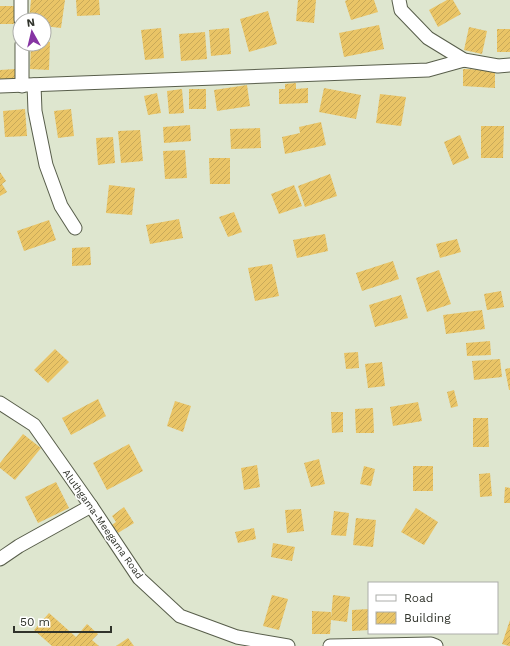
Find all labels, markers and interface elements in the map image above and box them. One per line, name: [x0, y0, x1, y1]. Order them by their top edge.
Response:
north arrow: [12, 12, 52, 52]
text: N: [26, 16, 36, 30]
street label: Aluthgama-Meegama Road: [61, 467, 145, 581]
legend: [368, 582, 498, 634]
text: Road: [404, 591, 433, 605]
scale bar: [14, 608, 111, 634]
text: Building: [404, 611, 451, 625]
text: 50 m: [20, 615, 50, 629]

